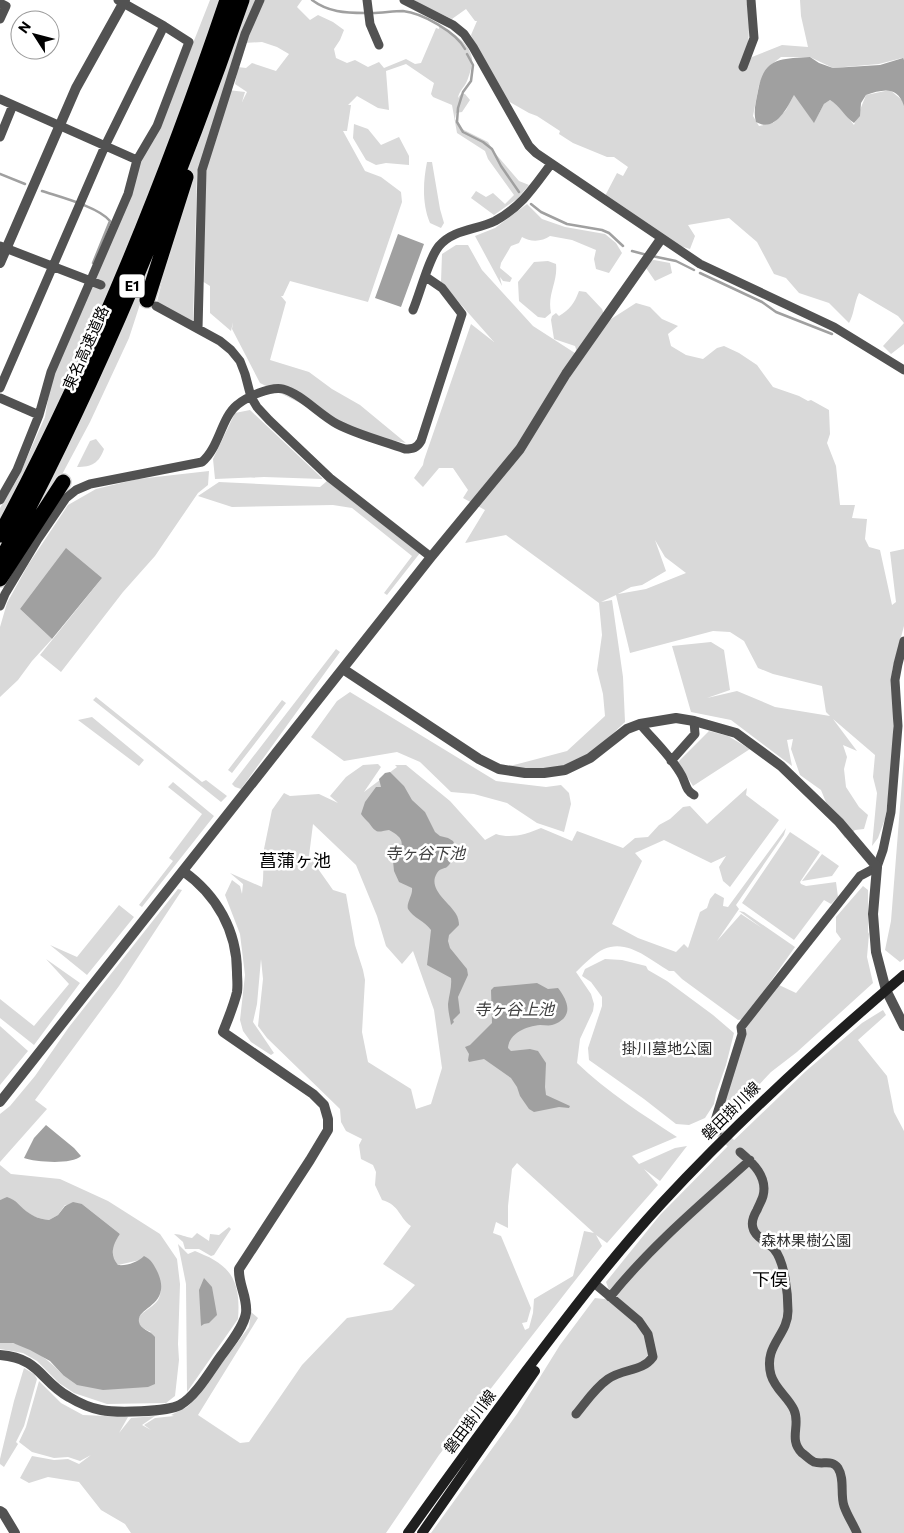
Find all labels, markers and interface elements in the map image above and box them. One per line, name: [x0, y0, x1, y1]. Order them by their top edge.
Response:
north arrow: [10, 10, 60, 60]
text: N: [14, 18, 34, 36]
road number: E1: [120, 274, 144, 298]
street label: 東名高速道路: [59, 303, 112, 392]
water label: 寺ヶ谷下池: [385, 843, 467, 862]
district label: 菖蒲ヶ池: [259, 849, 331, 871]
water label: 寺ヶ谷上池: [474, 999, 556, 1018]
park label: 掛川墓地公園: [622, 1039, 712, 1057]
street label: 磐田掛川線: [697, 1077, 763, 1143]
park label: 森林果樹公園: [761, 1231, 851, 1249]
district label: 下俣: [752, 1268, 788, 1290]
street label: 磐田掛川線: [439, 1386, 499, 1457]

